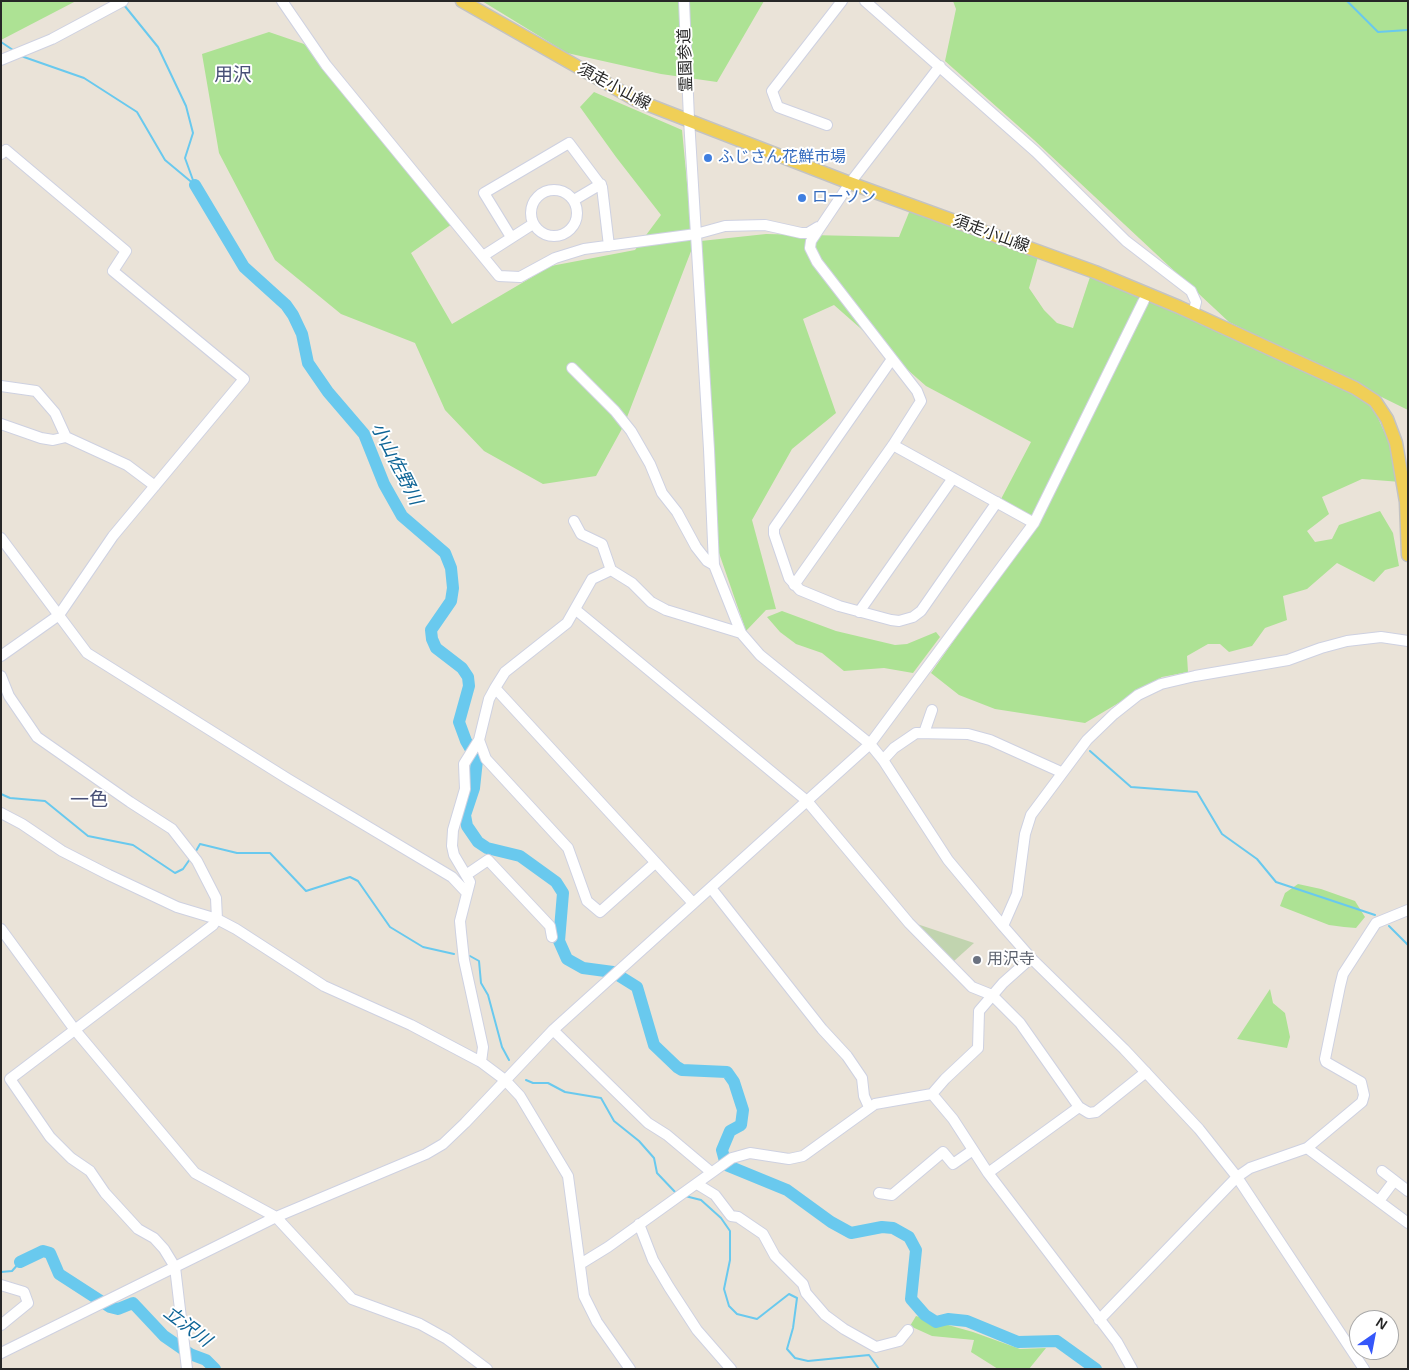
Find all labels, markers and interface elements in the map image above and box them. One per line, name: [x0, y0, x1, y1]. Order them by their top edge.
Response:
street label: 霊園参道: [675, 28, 697, 92]
street label: 須走小山線: [574, 60, 654, 114]
district label: 用沢: [214, 65, 252, 87]
place label: ふじさん花鮮市場: [718, 148, 846, 168]
marker: ふじさん花鮮市場: [702, 152, 714, 164]
place label: ローソン: [812, 188, 876, 208]
marker: ローソン: [796, 192, 808, 204]
street label: 須走小山線: [950, 211, 1032, 257]
water label: 小山佐野川: [366, 419, 426, 509]
district label: 一色: [70, 790, 108, 812]
place label: 用沢寺: [987, 950, 1035, 970]
marker: 用沢寺: [971, 954, 983, 966]
water label: 立沢川: [159, 1302, 215, 1352]
north arrow: [1349, 1310, 1399, 1360]
text: N: [1373, 1314, 1390, 1333]

